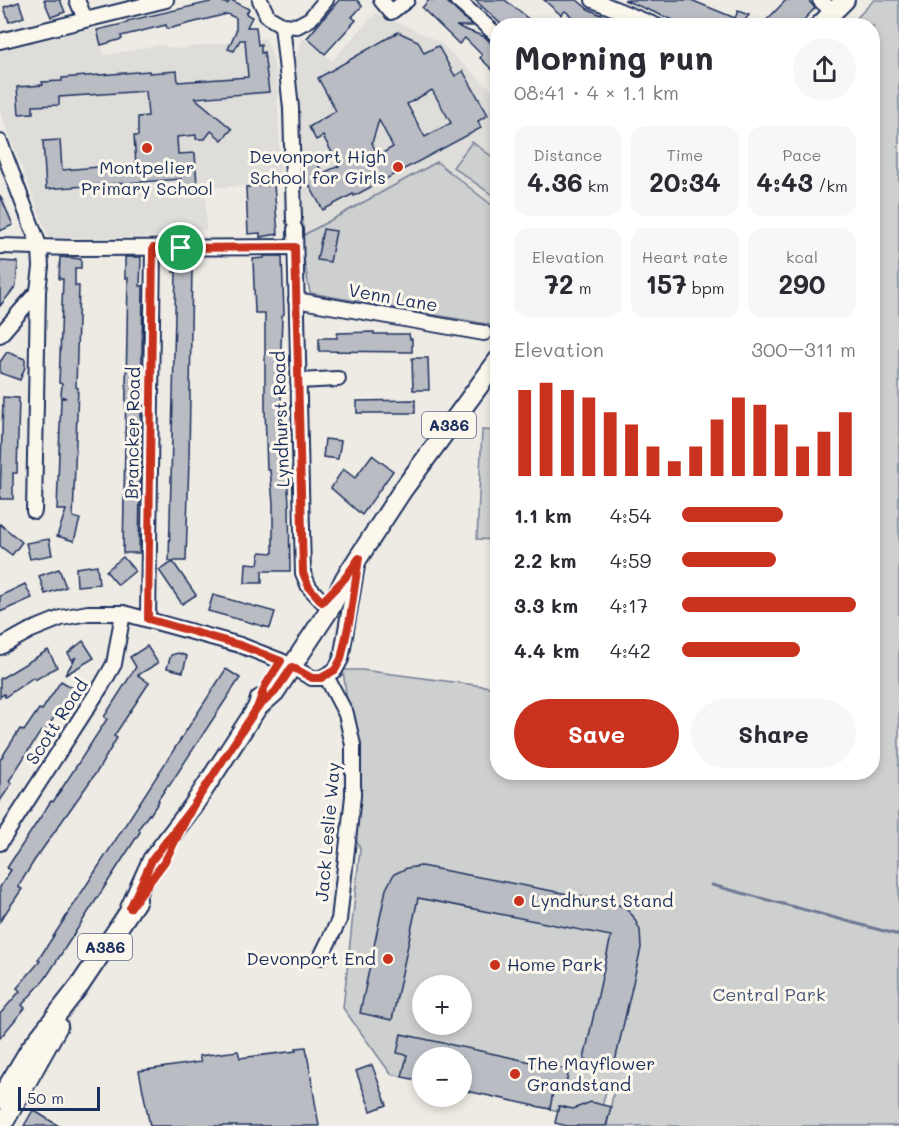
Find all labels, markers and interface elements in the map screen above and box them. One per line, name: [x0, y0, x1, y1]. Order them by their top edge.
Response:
text: Morning run: [514, 35, 714, 78]
button: share: [793, 38, 856, 101]
text: 08:41 · 4 × 1.1 km: [514, 79, 679, 105]
marker: Montpelier Primary School: [140, 141, 154, 155]
place label: Devonport High School for Girls: [249, 144, 386, 189]
text: Distance: [534, 144, 602, 165]
text: Time: [667, 144, 703, 165]
text: Pace: [782, 144, 822, 165]
place label: Montpelier Primary School: [81, 155, 213, 200]
marker: Devonport High School for Girls: [391, 160, 405, 174]
text: 4.36: [527, 165, 583, 199]
text: 20:34: [649, 165, 721, 199]
text: 4:43: [756, 165, 813, 199]
text: km: [583, 175, 609, 196]
text: /km: [813, 175, 848, 196]
pin: [155, 222, 206, 273]
icon: arrive: [164, 231, 197, 264]
text: Elevation: [532, 246, 604, 267]
text: Heart rate: [642, 246, 728, 267]
text: kcal: [786, 246, 818, 267]
text: 72: [545, 267, 574, 301]
text: 157: [645, 267, 687, 301]
text: 290: [779, 267, 825, 301]
street label: Venn Lane: [347, 277, 440, 317]
text: m: [574, 277, 591, 298]
text: bpm: [687, 277, 725, 298]
text: Elevation: [514, 336, 604, 362]
text: 300–311 m: [751, 336, 856, 362]
street label: Lyndhurst Road: [266, 350, 294, 488]
street label: Brancker Road: [119, 367, 145, 499]
road number: A386: [422, 412, 476, 438]
text: 1.1 km: [514, 502, 572, 528]
text: 4:54: [610, 502, 651, 528]
text: 2.2 km: [514, 547, 576, 573]
text: 4:59: [610, 547, 651, 573]
text: 3.3 km: [514, 592, 578, 618]
text: 4:17: [610, 592, 648, 618]
text: 4.4 km: [514, 637, 579, 663]
text: 4:42: [610, 637, 651, 663]
street label: Scott Road: [19, 674, 93, 769]
button: Save: [514, 699, 679, 768]
button: Share: [691, 699, 856, 768]
street label: Jack Leslie Way: [309, 761, 345, 903]
place label: Lyndhurst Stand: [531, 888, 673, 912]
marker: Lyndhurst Stand: [512, 894, 526, 908]
road number: A386: [78, 934, 132, 960]
place label: Devonport End: [246, 946, 376, 970]
marker: Devonport End: [381, 952, 395, 966]
place label: Home Park: [507, 952, 603, 976]
marker: Home Park: [488, 958, 502, 972]
map controls: [412, 975, 472, 1107]
button: +: [412, 975, 472, 1035]
park label: Central Park: [712, 982, 826, 1006]
button: −: [412, 1047, 472, 1107]
place label: The Mayflower Grandstand: [527, 1051, 655, 1096]
marker: The Mayflower Grandstand: [508, 1067, 522, 1081]
scale bar: [18, 1084, 100, 1112]
text: 50 m: [27, 1087, 64, 1108]

